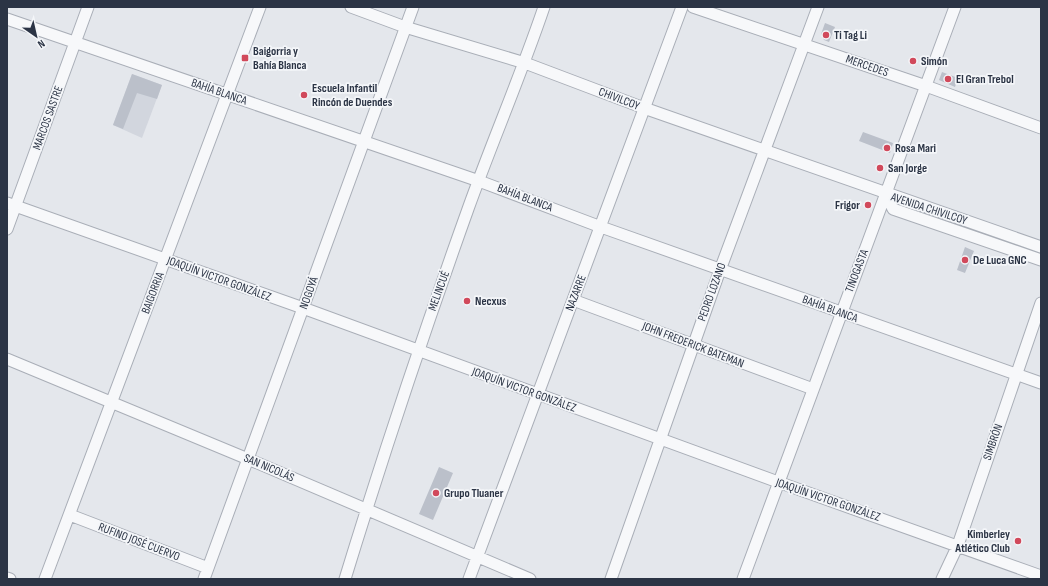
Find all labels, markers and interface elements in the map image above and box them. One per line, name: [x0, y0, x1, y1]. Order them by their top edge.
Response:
north arrow: [16, 16, 56, 56]
place label: Ti Tag Li: [834, 28, 867, 43]
marker: Ti Tag Li: [821, 30, 831, 40]
text: N: [35, 37, 47, 51]
place label: Baigorria y Bahía Blanca: [253, 44, 307, 73]
street label: MERCEDES: [844, 52, 890, 80]
marker: Baigorria y Bahía Blanca: [240, 53, 250, 63]
place label: Simón: [921, 54, 947, 69]
marker: Simón: [908, 56, 918, 66]
place label: El Gran Trebol: [956, 72, 1014, 87]
marker: El Gran Trebol: [943, 74, 953, 84]
street label: BAHÍA BLANCA: [189, 75, 250, 109]
place label: Escuela Infantil Rincón de Duendes: [312, 81, 393, 110]
street label: MARCOS SASTRE: [29, 84, 67, 152]
street label: CHIVILCOY: [596, 84, 642, 114]
marker: Escuela Infantil Rincón de Duendes: [299, 90, 309, 100]
place label: Rosa Mari: [895, 141, 936, 156]
marker: Rosa Mari: [882, 143, 892, 153]
place label: San Jorge: [888, 161, 927, 176]
marker: San Jorge: [875, 163, 885, 173]
street label: BAHÍA BLANCA: [495, 181, 556, 216]
street label: AVENIDA CHIVILCOY: [888, 189, 969, 228]
place label: Frigor: [835, 198, 860, 213]
marker: Frigor: [863, 200, 873, 210]
street label: TINOGASTA: [842, 246, 872, 295]
street label: JOAQUÍN VICTOR GONZÁLEZ: [164, 253, 273, 305]
place label: De Luca GNC: [973, 253, 1027, 268]
marker: De Luca GNC: [960, 255, 970, 265]
street label: PEDRO LOZANO: [694, 261, 730, 323]
street label: BAIGORRIA: [138, 269, 168, 316]
street label: MELINCUÉ: [425, 269, 453, 313]
street label: NAZARRE: [562, 273, 590, 313]
street label: NOGOYÁ: [296, 274, 322, 311]
street label: BAHÍA BLANCA: [800, 292, 861, 326]
place label: Necxus: [475, 294, 507, 309]
marker: Necxus: [462, 296, 472, 306]
street label: JOHN FREDERICK BATEMAN: [639, 318, 746, 371]
street label: JOAQUÍN VICTOR GONZÁLEZ: [469, 364, 578, 416]
street label: SIMBRÓN: [980, 422, 1006, 462]
street label: SAN NICOLÁS: [242, 451, 296, 485]
street label: JOAQUÍN VICTOR GONZÁLEZ: [773, 475, 882, 525]
place label: Grupo Tluaner: [444, 486, 504, 501]
marker: Grupo Tluaner: [431, 488, 441, 498]
street label: RUFINO JOSÉ CUERVO: [96, 520, 182, 564]
place label: Kimberley Atlético Club: [954, 527, 1010, 556]
marker: Kimberley Atlético Club: [1013, 536, 1023, 546]

